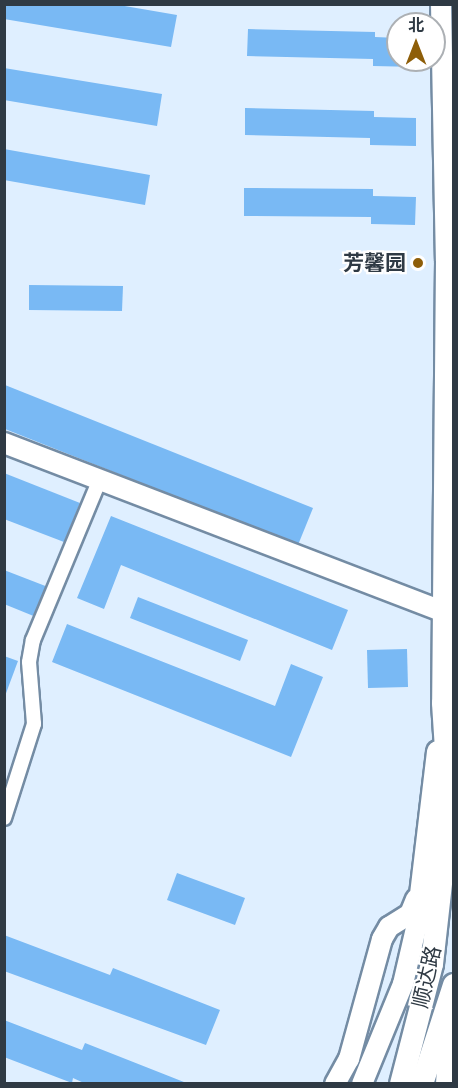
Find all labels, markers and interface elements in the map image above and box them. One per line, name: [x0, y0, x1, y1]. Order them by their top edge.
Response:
north arrow: [386, 12, 446, 72]
text: 北: [408, 16, 424, 35]
place label: 芳馨园: [343, 250, 406, 276]
marker: 芳馨园: [411, 256, 425, 270]
street label: 顺达路: [408, 943, 446, 1011]

